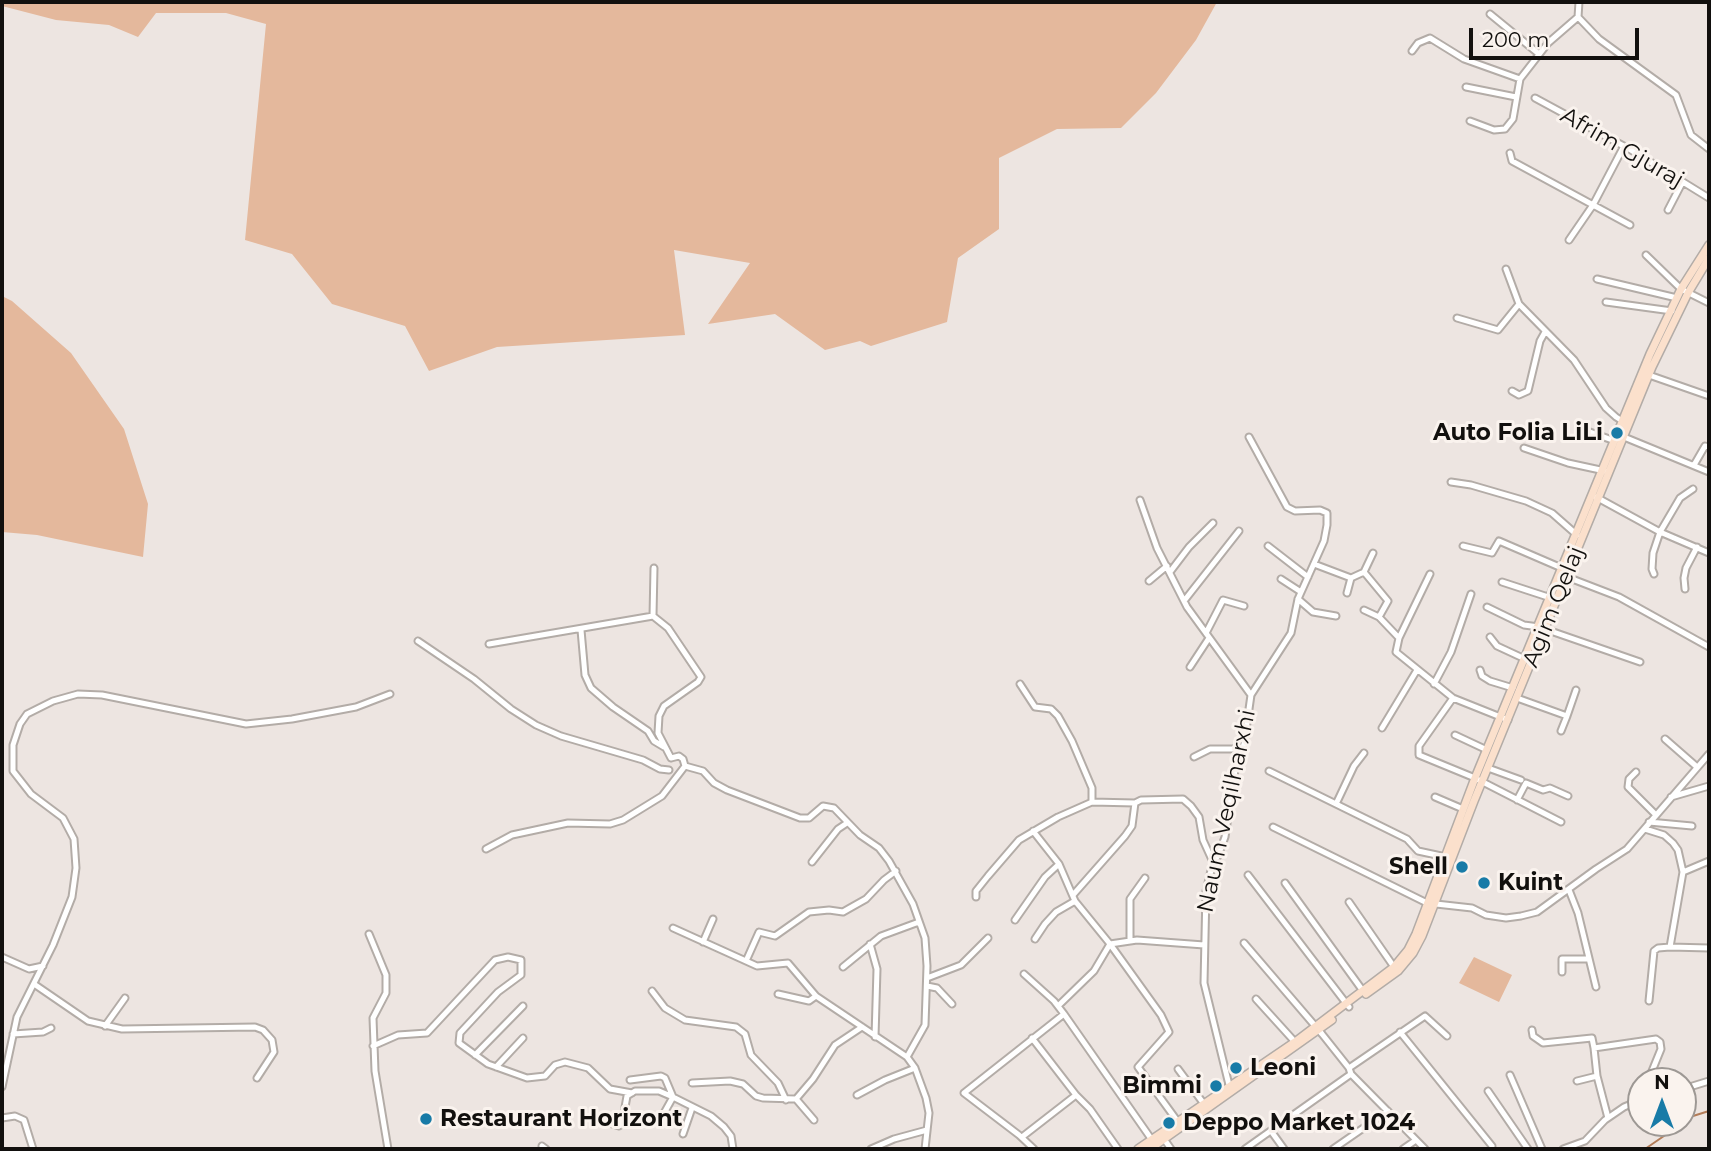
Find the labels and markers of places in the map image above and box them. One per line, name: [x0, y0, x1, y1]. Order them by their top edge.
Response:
place label: Auto Folia LiLi: [1433, 419, 1603, 447]
marker: Auto Folia LiLi: [1609, 425, 1625, 441]
place label: Shell: [1389, 853, 1448, 881]
marker: Shell: [1454, 859, 1470, 875]
place label: Kuint: [1498, 869, 1563, 897]
marker: Kuint: [1476, 875, 1492, 891]
place label: Leoni: [1250, 1054, 1316, 1082]
marker: Leoni: [1228, 1060, 1244, 1076]
place label: Bimmi: [1122, 1072, 1202, 1100]
marker: Bimmi: [1208, 1078, 1224, 1094]
place label: Restaurant Horizont: [440, 1105, 683, 1133]
place label: Deppo Market 1024: [1183, 1109, 1415, 1137]
marker: Restaurant Horizont: [418, 1111, 434, 1127]
marker: Deppo Market 1024: [1161, 1115, 1177, 1131]

